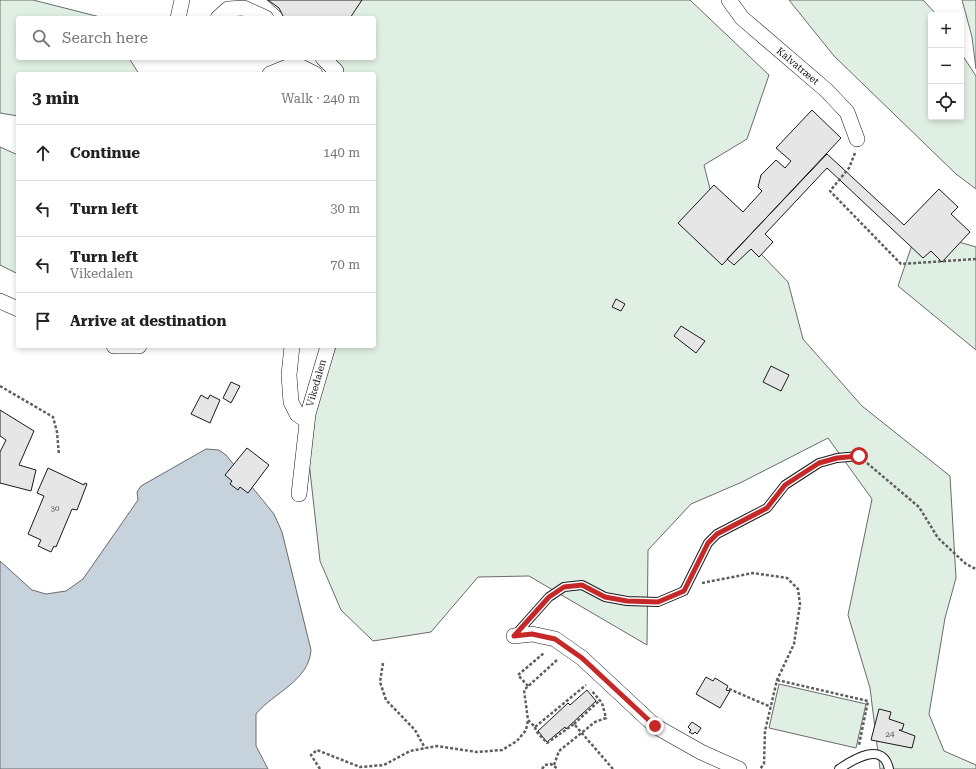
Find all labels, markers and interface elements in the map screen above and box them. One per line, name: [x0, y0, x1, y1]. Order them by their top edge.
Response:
map controls: [928, 12, 964, 120]
button: +: [928, 12, 964, 48]
search box: [16, 16, 376, 60]
icon: search: [30, 27, 52, 49]
text: Search here: [62, 29, 148, 47]
street label: Kalvatræet: [775, 45, 822, 87]
button: −: [928, 48, 964, 84]
button: locate: [928, 84, 964, 120]
text: 3 min: [32, 88, 79, 108]
text: Walk · 240 m: [281, 91, 360, 106]
icon: ahead: [32, 142, 54, 164]
text: Continue: [70, 144, 140, 162]
text: 140 m: [323, 145, 360, 160]
icon: left: [32, 198, 54, 220]
text: Turn left: [70, 200, 138, 218]
text: 30 m: [330, 201, 360, 216]
text: Turn left: [70, 248, 138, 266]
icon: left: [32, 254, 54, 276]
text: 70 m: [330, 257, 360, 272]
text: Vikedalen: [70, 266, 133, 281]
icon: arrive: [32, 310, 54, 332]
text: Arrive at destination: [70, 312, 226, 330]
street label: Vikedalen: [304, 358, 328, 408]
route start: [850, 447, 868, 465]
house number: 30: [51, 504, 60, 513]
route end: [646, 717, 664, 735]
house number: 24: [886, 730, 895, 739]

